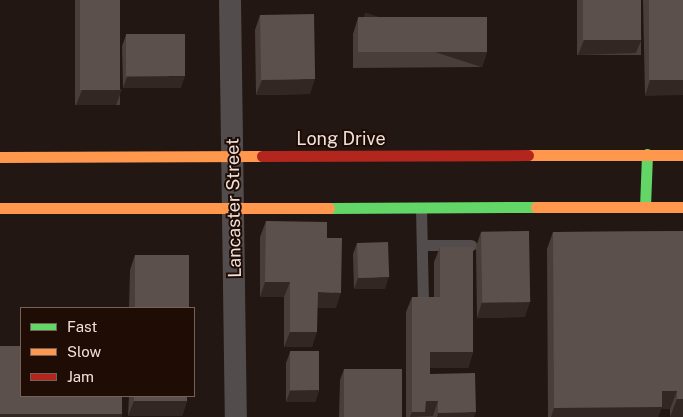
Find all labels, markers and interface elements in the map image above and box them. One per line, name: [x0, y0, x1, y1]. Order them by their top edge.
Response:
street label: Long Drive: [296, 128, 386, 150]
street label: Lancaster Street: [222, 138, 246, 278]
legend: [20, 307, 195, 397]
text: Fast: [67, 318, 97, 335]
text: Slow: [67, 343, 101, 360]
text: Jam: [67, 368, 94, 385]

